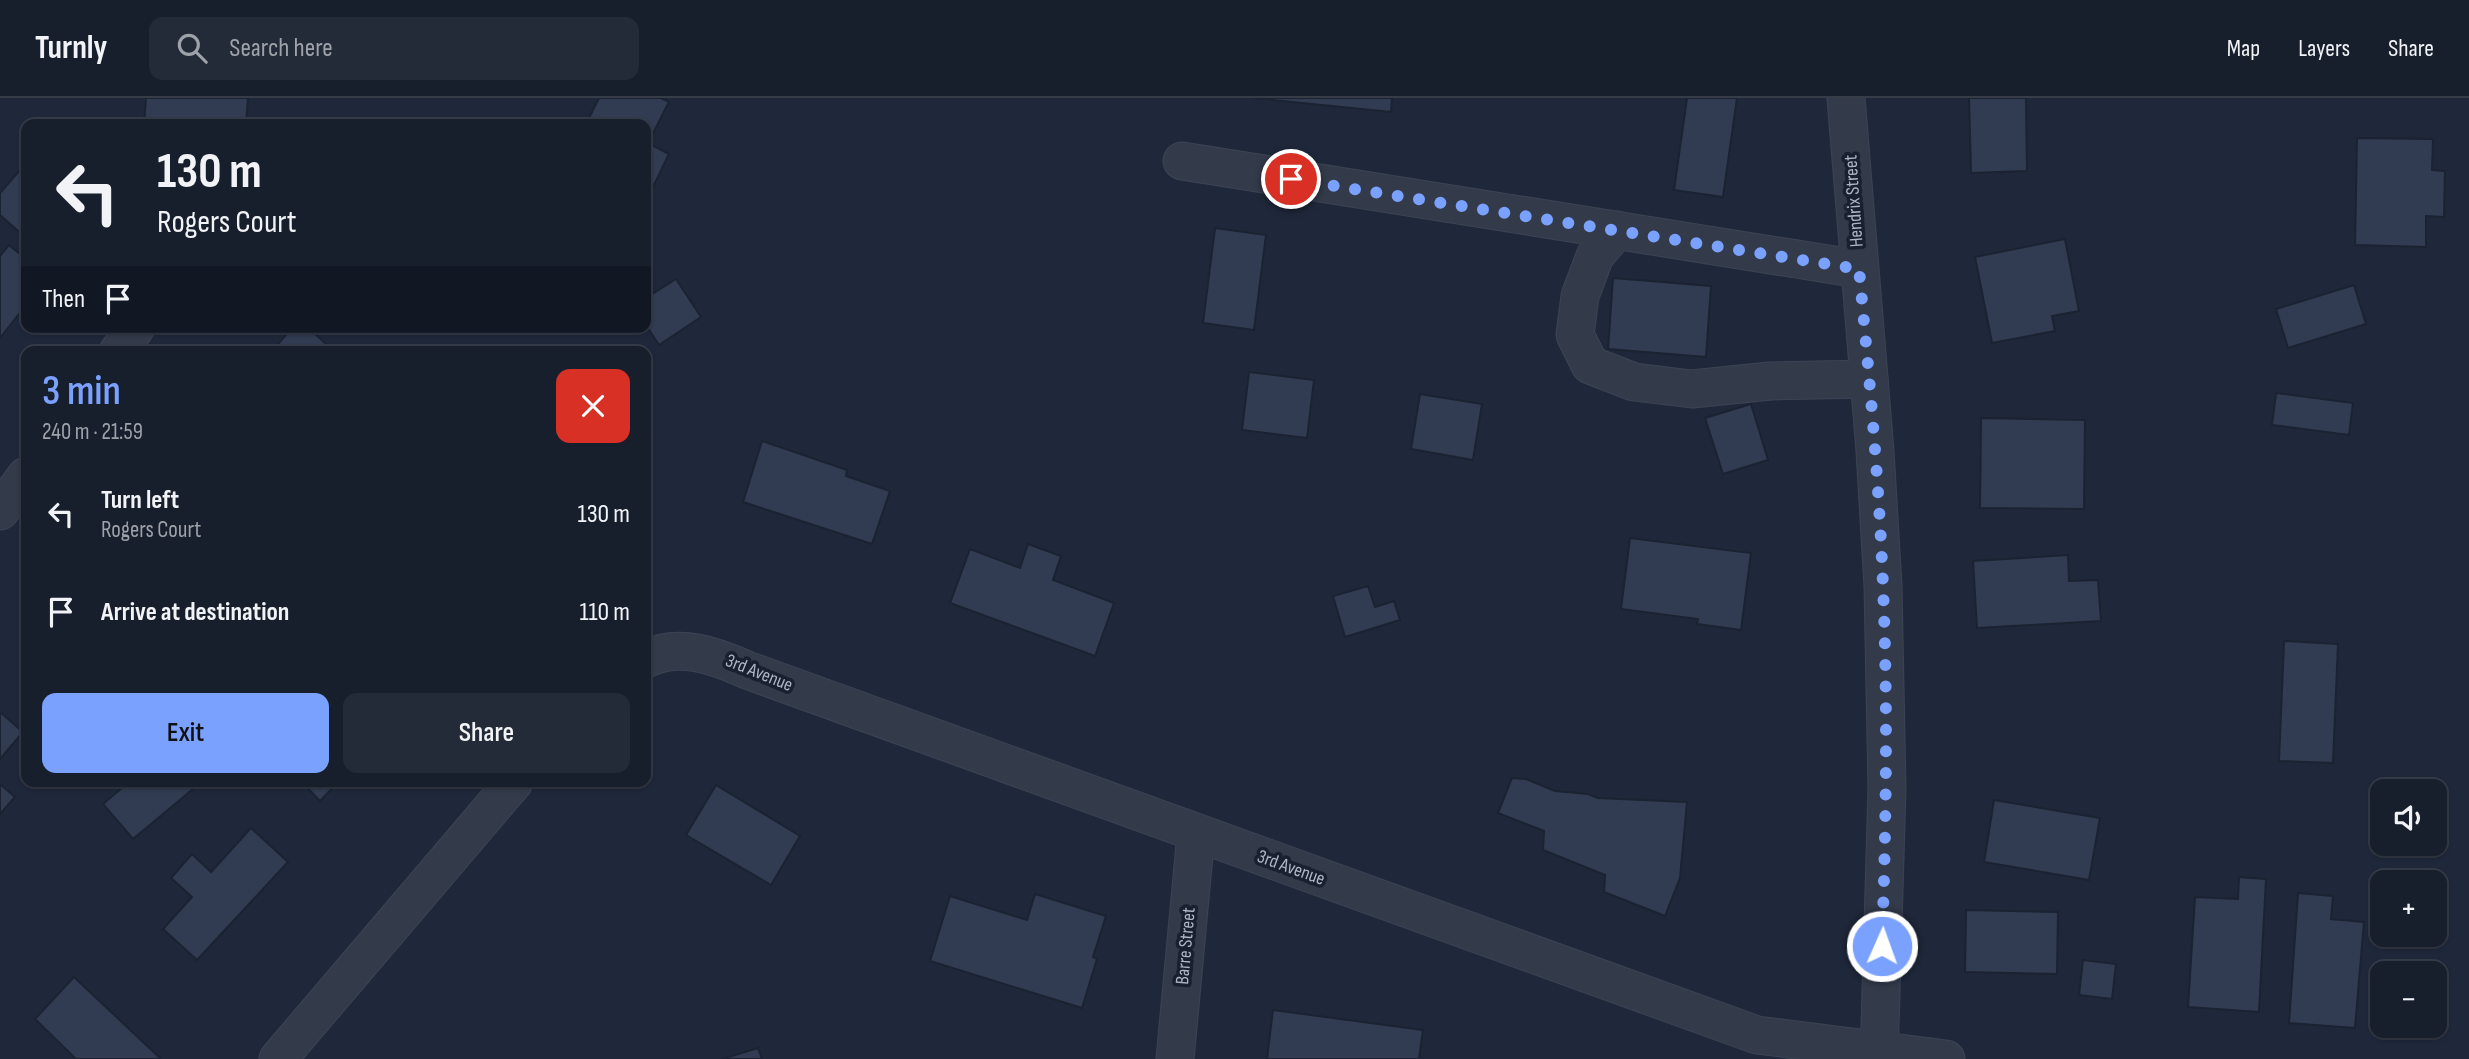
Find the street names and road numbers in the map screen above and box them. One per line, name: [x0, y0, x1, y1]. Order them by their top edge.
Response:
street label: Hendrix Street: [1839, 154, 1869, 248]
street label: 3rd Avenue: [722, 649, 796, 697]
street label: 3rd Avenue: [1254, 845, 1328, 891]
street label: Barre Street: [1171, 906, 1201, 985]

